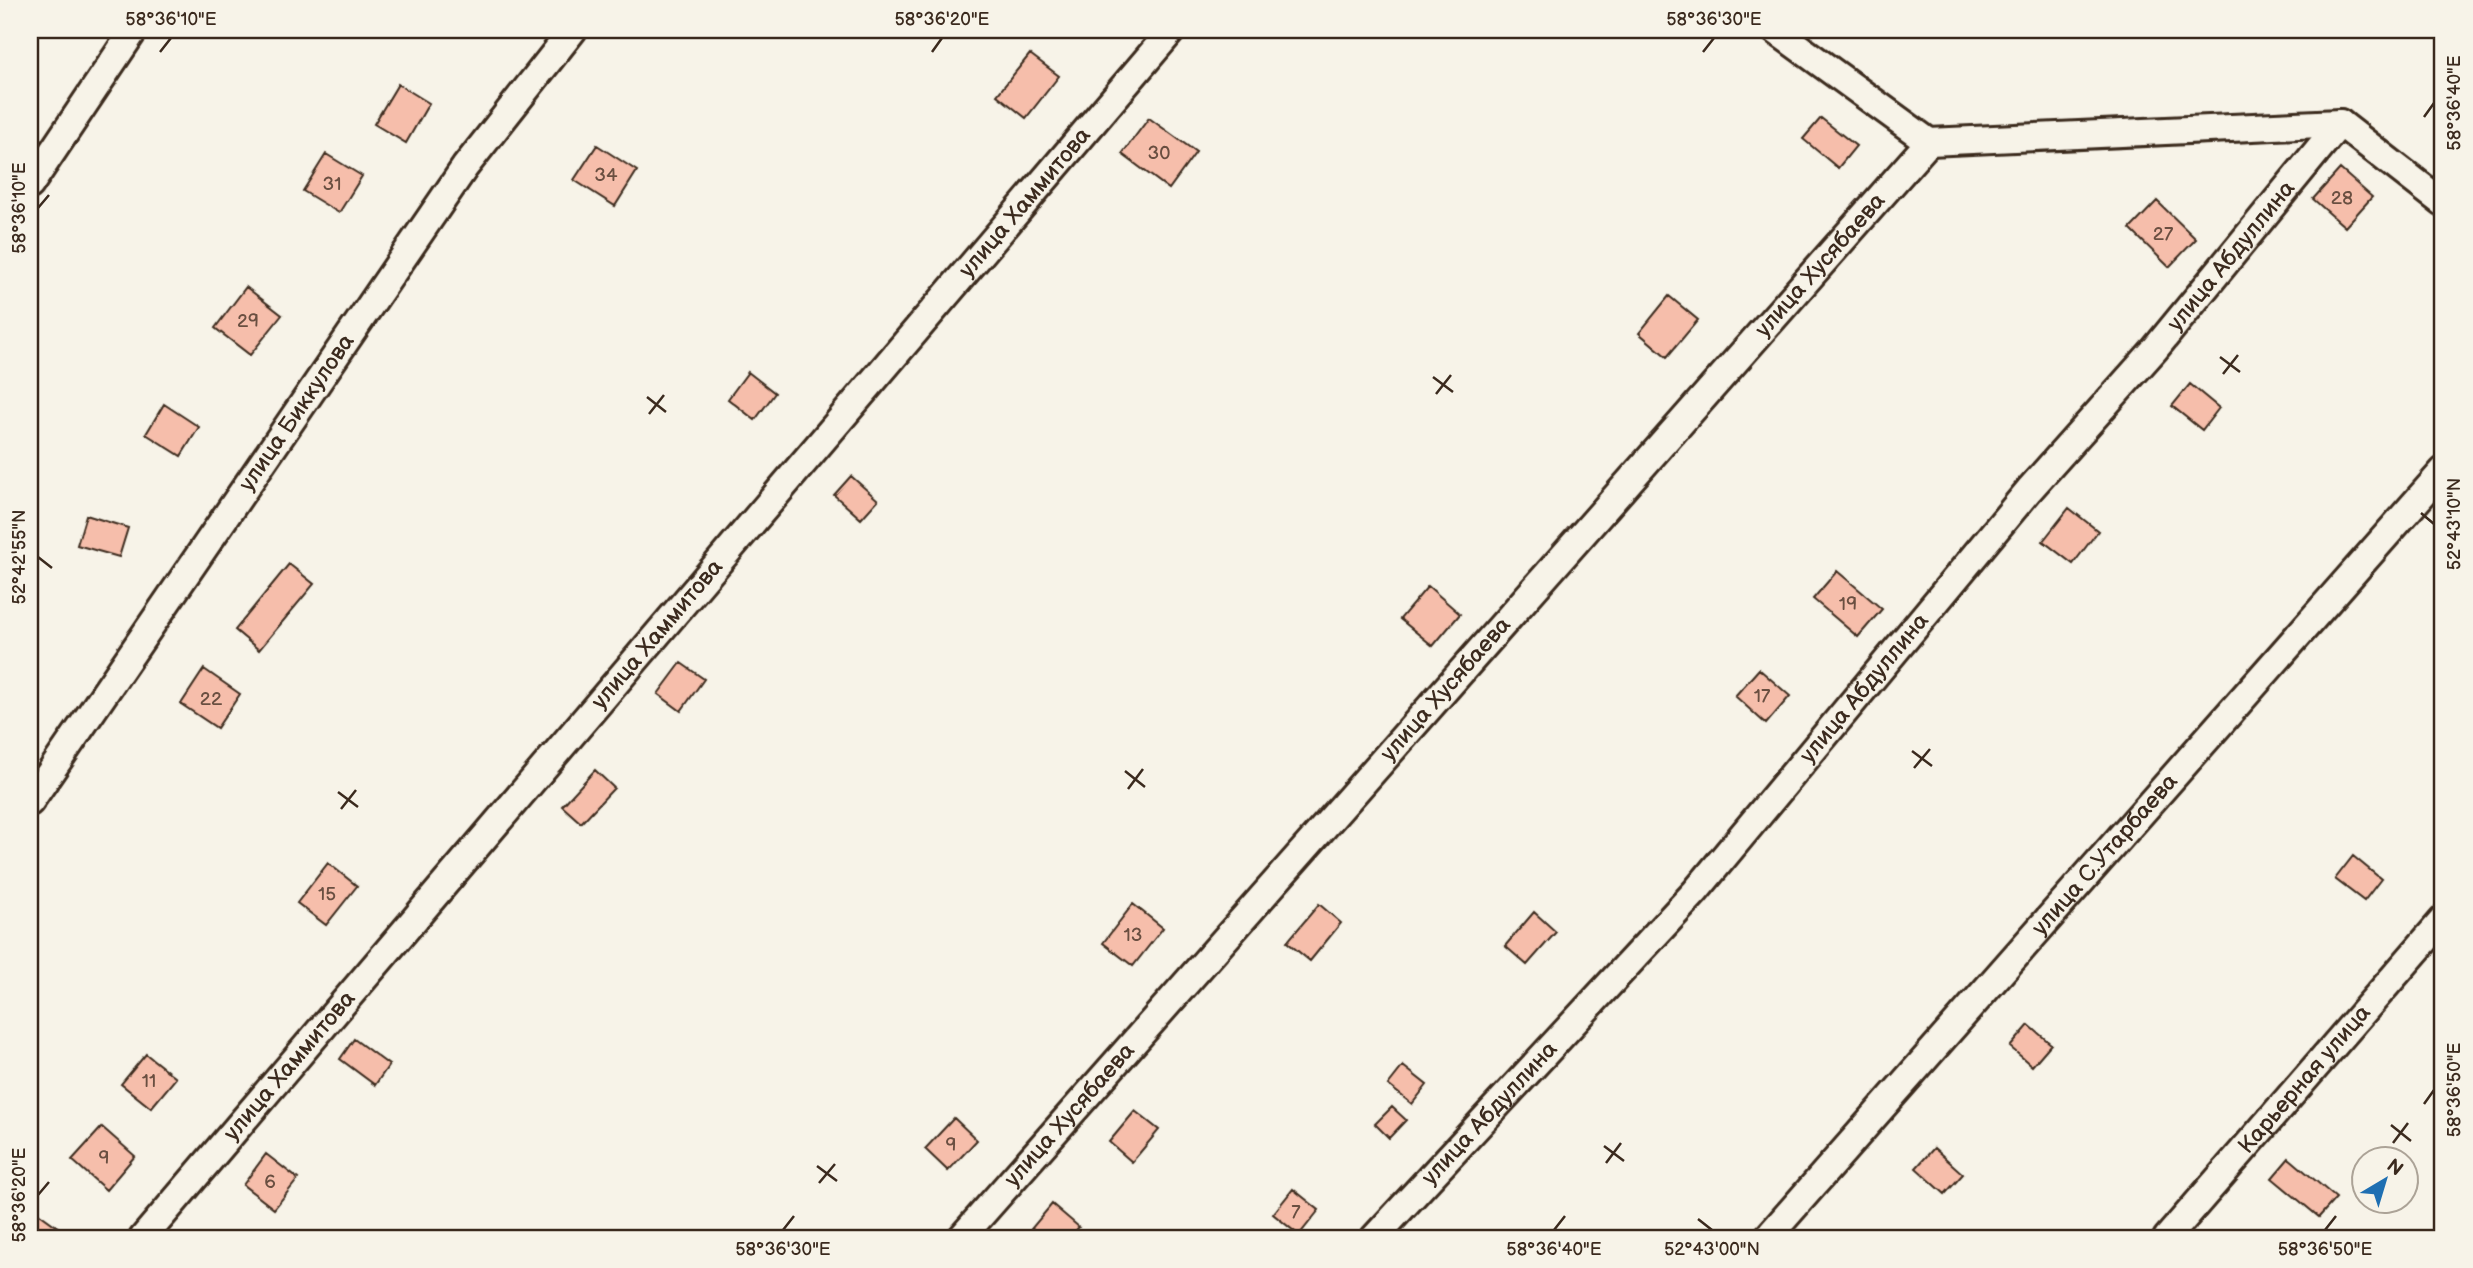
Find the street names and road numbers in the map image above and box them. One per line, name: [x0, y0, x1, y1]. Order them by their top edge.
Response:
street label: улица Хаммитова: [953, 122, 1097, 284]
street label: улица Абдуллина: [2161, 175, 2301, 337]
street label: улица Хусябаева: [1749, 187, 1892, 343]
street label: улица Биккулова: [233, 328, 361, 497]
street label: улица Хаммитова: [585, 553, 729, 715]
street label: улица Абдуллина: [1794, 607, 1935, 769]
street label: улица Хусябаева: [1374, 611, 1517, 767]
street label: улица С.Утарбаева: [2026, 768, 2184, 941]
street label: улица Хаммитова: [218, 985, 362, 1147]
street label: Карьерная улица: [2232, 999, 2377, 1160]
street label: улица Абдуллина: [1416, 1035, 1564, 1191]
street label: улица Хусябаева: [998, 1037, 1141, 1193]

